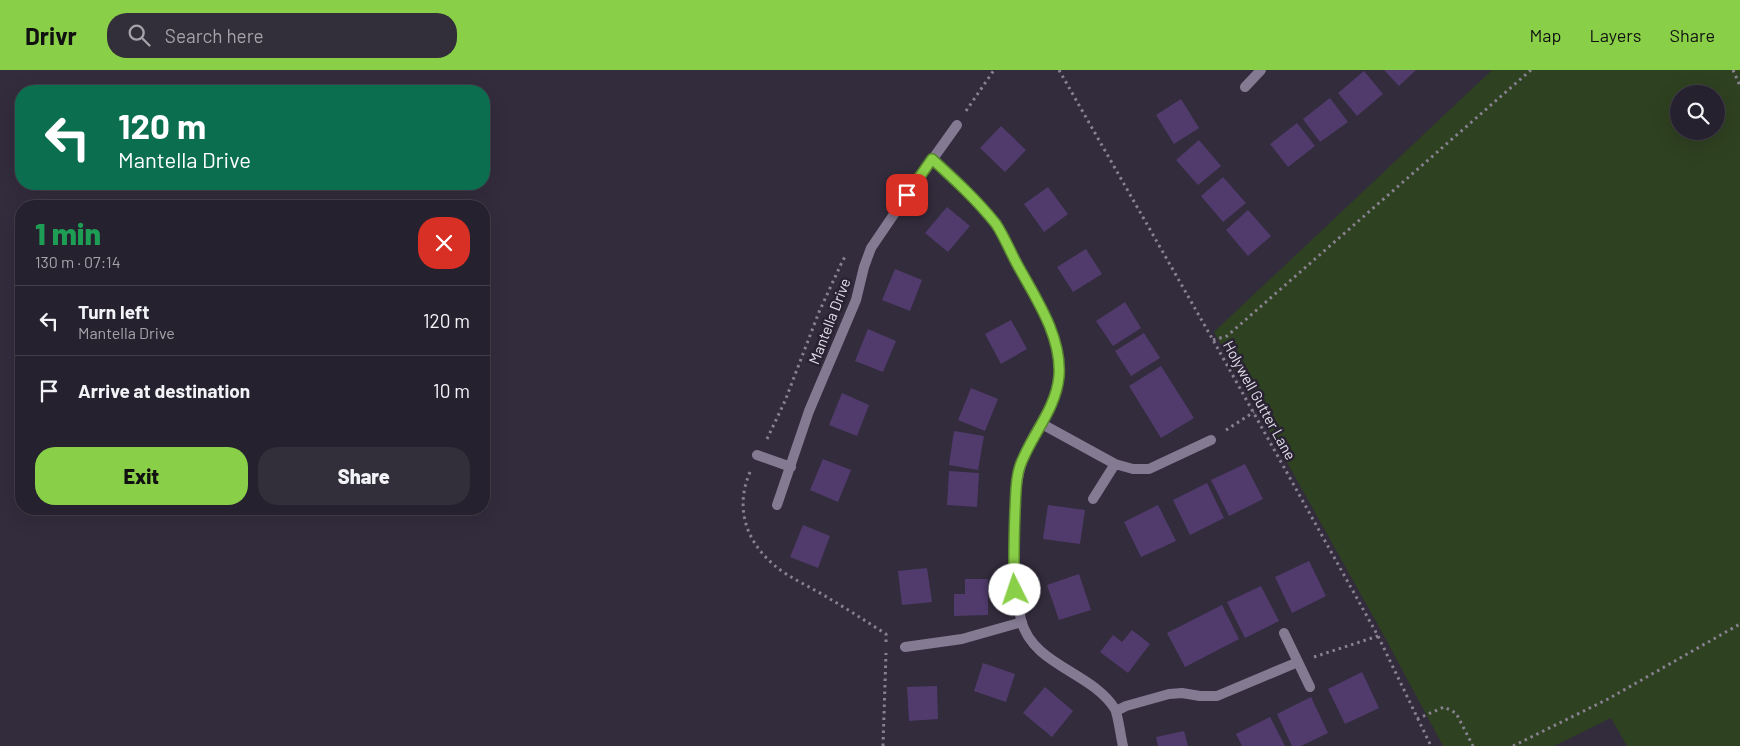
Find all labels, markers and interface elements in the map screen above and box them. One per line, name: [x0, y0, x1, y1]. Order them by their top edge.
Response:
search box: [107, 13, 457, 58]
text: Drivr: [25, 21, 77, 50]
icon: search: [125, 21, 153, 49]
text: Search here: [165, 24, 264, 47]
text: Map: [1529, 24, 1561, 46]
text: Layers: [1589, 24, 1642, 46]
text: Share: [1670, 24, 1715, 46]
map controls: [1670, 85, 1725, 140]
button: search: [1670, 85, 1725, 140]
text: 120 m: [118, 104, 206, 146]
icon: left: [35, 105, 100, 170]
text: Mantella Drive: [118, 146, 251, 172]
pin: [886, 174, 928, 216]
icon: arrive: [893, 181, 921, 209]
text: 1 min: [35, 215, 101, 251]
button: close: [418, 217, 470, 269]
text: 130 m · 07:14: [35, 252, 121, 271]
street label: Mantella Drive: [804, 275, 854, 367]
text: Turn left: [78, 300, 149, 323]
icon: left: [35, 307, 63, 335]
text: 120 m: [423, 309, 470, 332]
text: Mantella Drive: [78, 323, 175, 342]
street label: Holywell Gutter Lane: [1220, 337, 1300, 463]
icon: arrive: [35, 377, 63, 405]
text: Arrive at destination: [78, 379, 250, 402]
text: 10 m: [433, 379, 470, 402]
button: Exit: [35, 447, 248, 505]
button: Share: [258, 447, 470, 505]
position arrow: [988, 563, 1040, 615]

